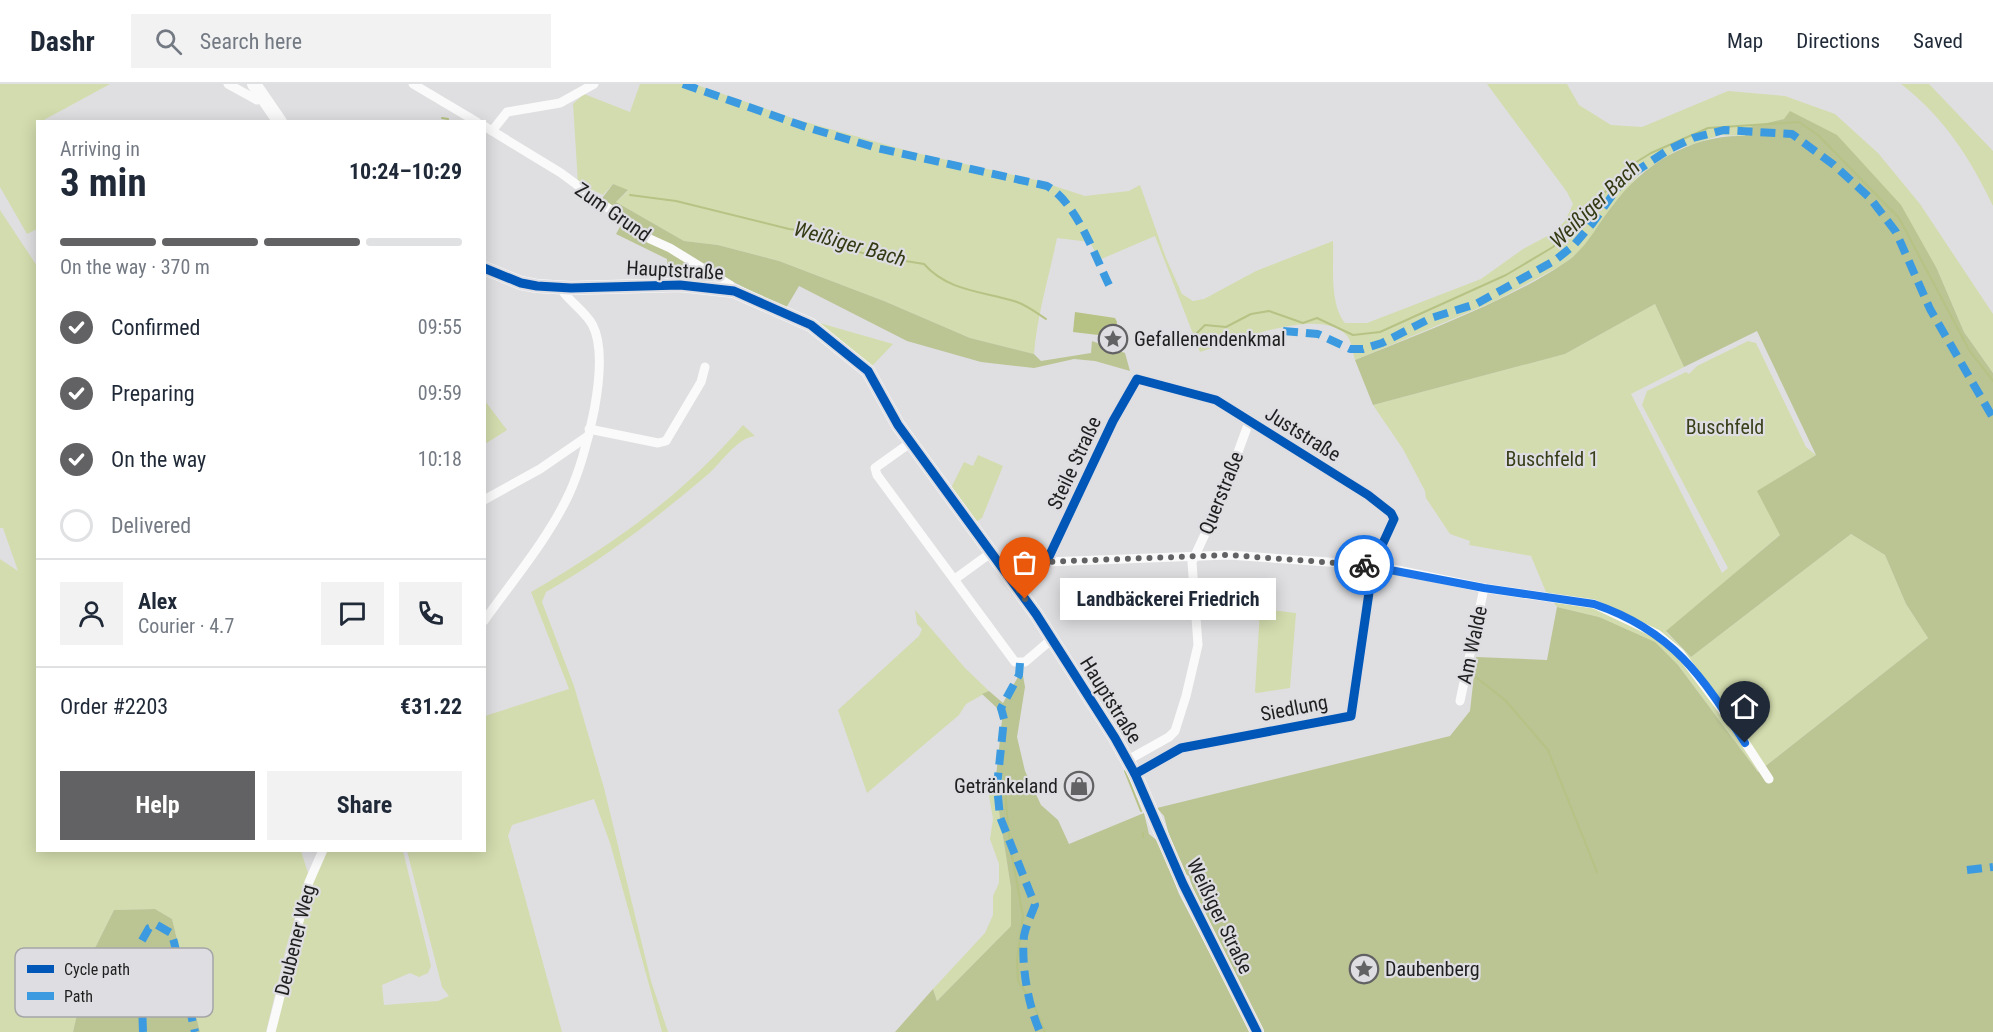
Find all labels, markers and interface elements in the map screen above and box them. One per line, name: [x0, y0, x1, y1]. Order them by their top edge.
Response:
search box: [131, 14, 551, 68]
text: Dashr: [30, 25, 95, 58]
icon: search: [152, 25, 185, 58]
text: Search here: [200, 29, 302, 54]
text: Map: [1727, 29, 1763, 53]
text: Directions: [1796, 29, 1880, 53]
text: Saved: [1913, 29, 1963, 53]
text: Arriving in: [60, 137, 140, 161]
water label: Weißiger Bach: [1545, 155, 1645, 253]
text: 10:24–10:29: [349, 159, 462, 184]
text: 3 min: [60, 160, 147, 206]
street label: Zum Grund: [571, 177, 655, 247]
water label: Weißiger Bach: [791, 217, 909, 271]
text: On the way · 370 m: [60, 255, 210, 279]
street label: Hauptstraße: [626, 255, 724, 285]
icon: check: [60, 311, 93, 344]
text: Confirmed: [111, 315, 200, 340]
text: 09:55: [418, 315, 462, 339]
place icon: Gefallenendenkmal: [1097, 323, 1129, 355]
place label: Gefallenendenkmal: [1134, 327, 1286, 351]
icon: check: [60, 377, 93, 410]
text: Preparing: [111, 381, 195, 406]
text: 09:59: [418, 381, 462, 405]
street label: Juststraße: [1261, 401, 1345, 467]
street label: Steile Straße: [1042, 413, 1106, 513]
park label: Buschfeld: [1686, 415, 1764, 439]
icon: check: [60, 443, 93, 476]
text: On the way: [111, 447, 206, 472]
text: 10:18: [418, 447, 462, 471]
park label: Buschfeld 1: [1505, 447, 1599, 471]
street label: Querstraße: [1194, 448, 1248, 538]
text: Delivered: [111, 513, 191, 538]
courier: [1334, 535, 1394, 595]
pin: [999, 537, 1050, 599]
icon: bag: [1008, 546, 1041, 579]
icon: bike: [1348, 549, 1381, 582]
callout: Landbäckerei Friedrich: [1061, 578, 1277, 620]
button: person: [60, 582, 123, 645]
button: chat: [321, 582, 384, 645]
button: phone: [399, 582, 462, 645]
text: Landbäckerei Friedrich: [1077, 587, 1259, 611]
text: Alex: [138, 589, 177, 614]
street label: Am Walde: [1452, 604, 1492, 686]
text: Courier · 4.7: [138, 614, 234, 638]
street label: Hauptstraße: [1075, 652, 1147, 748]
pin: [1719, 681, 1770, 743]
street label: Siedlung: [1258, 690, 1330, 726]
icon: home: [1728, 690, 1761, 723]
text: Order #2203: [60, 694, 168, 719]
text: €31.22: [400, 694, 462, 719]
shop icon: Getränkeland: [1063, 770, 1095, 802]
button: Help: [60, 771, 255, 840]
button: Share: [267, 771, 462, 840]
place label: Getränkeland: [954, 774, 1058, 798]
street label: Weißiger Straße: [1182, 854, 1258, 978]
street label: Deubener Weg: [270, 882, 320, 998]
legend: [15, 948, 213, 1017]
place icon: Daubenberg: [1348, 953, 1380, 985]
place label: Daubenberg: [1385, 957, 1480, 981]
text: Cycle path: [64, 960, 130, 979]
text: Path: [64, 987, 93, 1006]

